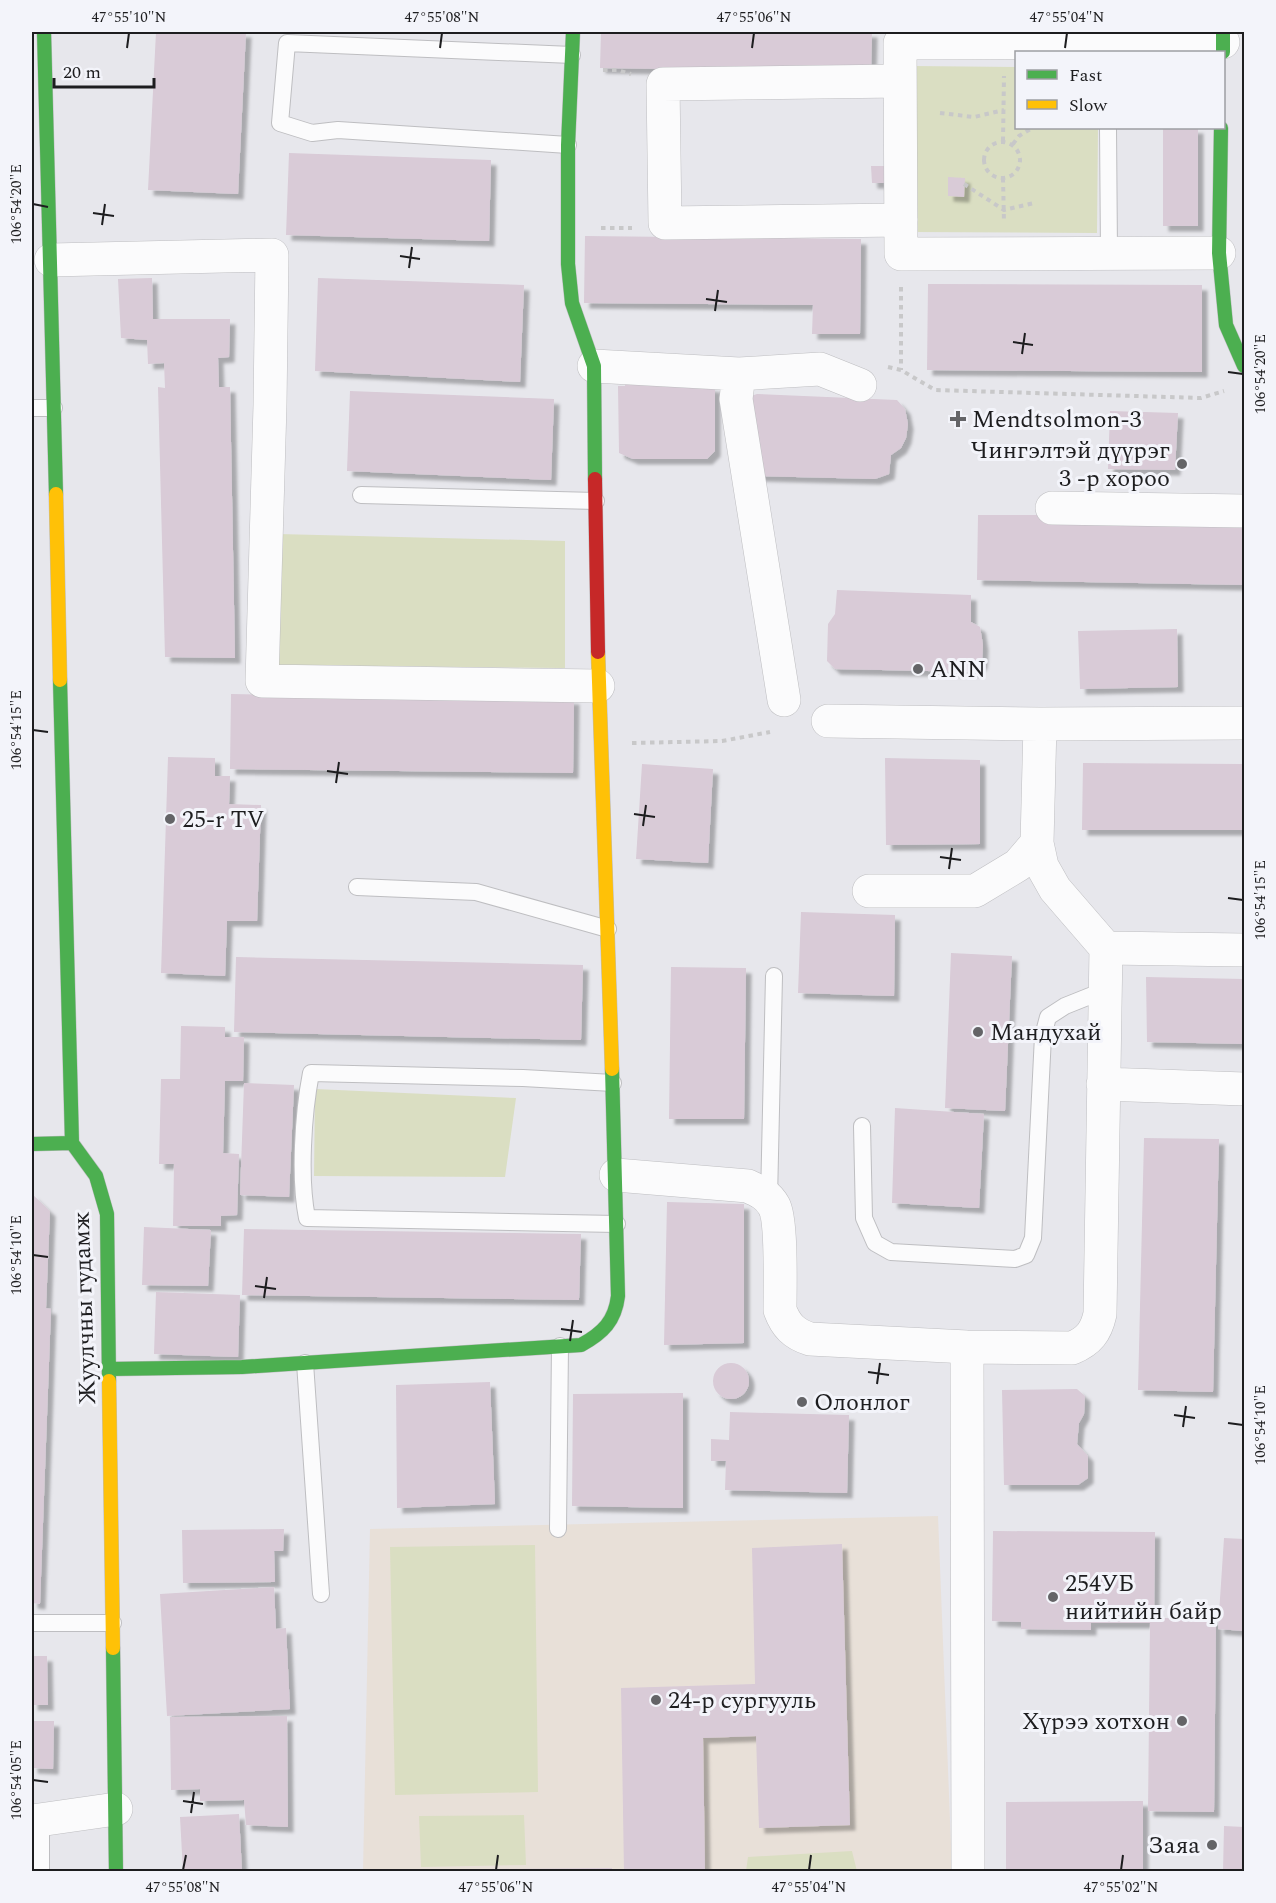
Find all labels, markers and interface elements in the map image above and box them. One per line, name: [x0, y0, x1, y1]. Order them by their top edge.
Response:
text: 47°55'10"N: [92, 6, 167, 29]
text: 47°55'08"N: [405, 6, 480, 29]
text: 47°55'06"N: [717, 6, 792, 29]
text: 47°55'04"N: [1030, 6, 1105, 29]
scale bar: [54, 51, 154, 89]
legend: [1015, 51, 1225, 129]
text: 20 m: [63, 59, 101, 86]
text: Fast: [1069, 62, 1102, 89]
text: Slow: [1069, 92, 1108, 119]
text: 106°54'20"E: [5, 164, 28, 244]
text: 106°54'20"E: [1249, 334, 1272, 414]
place label: Mendtsolmon-3: [972, 402, 1141, 438]
marker: Mendtsolmon-3: [949, 410, 967, 428]
place label: Чингэлтэй дүүрэг 3 -р хороо: [971, 433, 1170, 497]
marker: Чингэлтэй дүүрэг 3 -р хороо: [1175, 457, 1189, 471]
place label: ANN: [930, 652, 986, 688]
marker: ANN: [911, 662, 925, 676]
text: 106°54'15"E: [5, 690, 28, 770]
place label: 25-r TV: [182, 802, 264, 838]
marker: 25-r TV: [163, 812, 177, 826]
text: 106°54'15"E: [1249, 860, 1272, 940]
place label: Мандухай: [990, 1015, 1101, 1051]
marker: Мандухай: [971, 1025, 985, 1039]
street label: Жуулчны гудамж: [64, 1211, 106, 1405]
text: 106°54'10"E: [5, 1215, 28, 1295]
place label: Олонлог: [814, 1385, 910, 1421]
text: 106°54'10"E: [1249, 1385, 1272, 1465]
marker: Олонлог: [795, 1395, 809, 1409]
place label: 254УБ нийтийн байр: [1065, 1566, 1222, 1630]
marker: 254УБ нийтийн байр: [1046, 1590, 1060, 1604]
place label: 24-р сургууль: [668, 1683, 816, 1719]
marker: 24-р сургууль: [649, 1693, 663, 1707]
place label: Хүрээ хотхон: [1022, 1704, 1170, 1740]
marker: Хүрээ хотхон: [1175, 1714, 1189, 1728]
text: 106°54'05"E: [5, 1740, 28, 1820]
place label: Заяа: [1148, 1828, 1200, 1864]
marker: Заяа: [1205, 1838, 1219, 1852]
text: 47°55'08"N: [146, 1876, 221, 1899]
text: 47°55'06"N: [459, 1876, 534, 1899]
text: 47°55'04"N: [772, 1876, 847, 1899]
text: 47°55'02"N: [1084, 1876, 1159, 1899]

